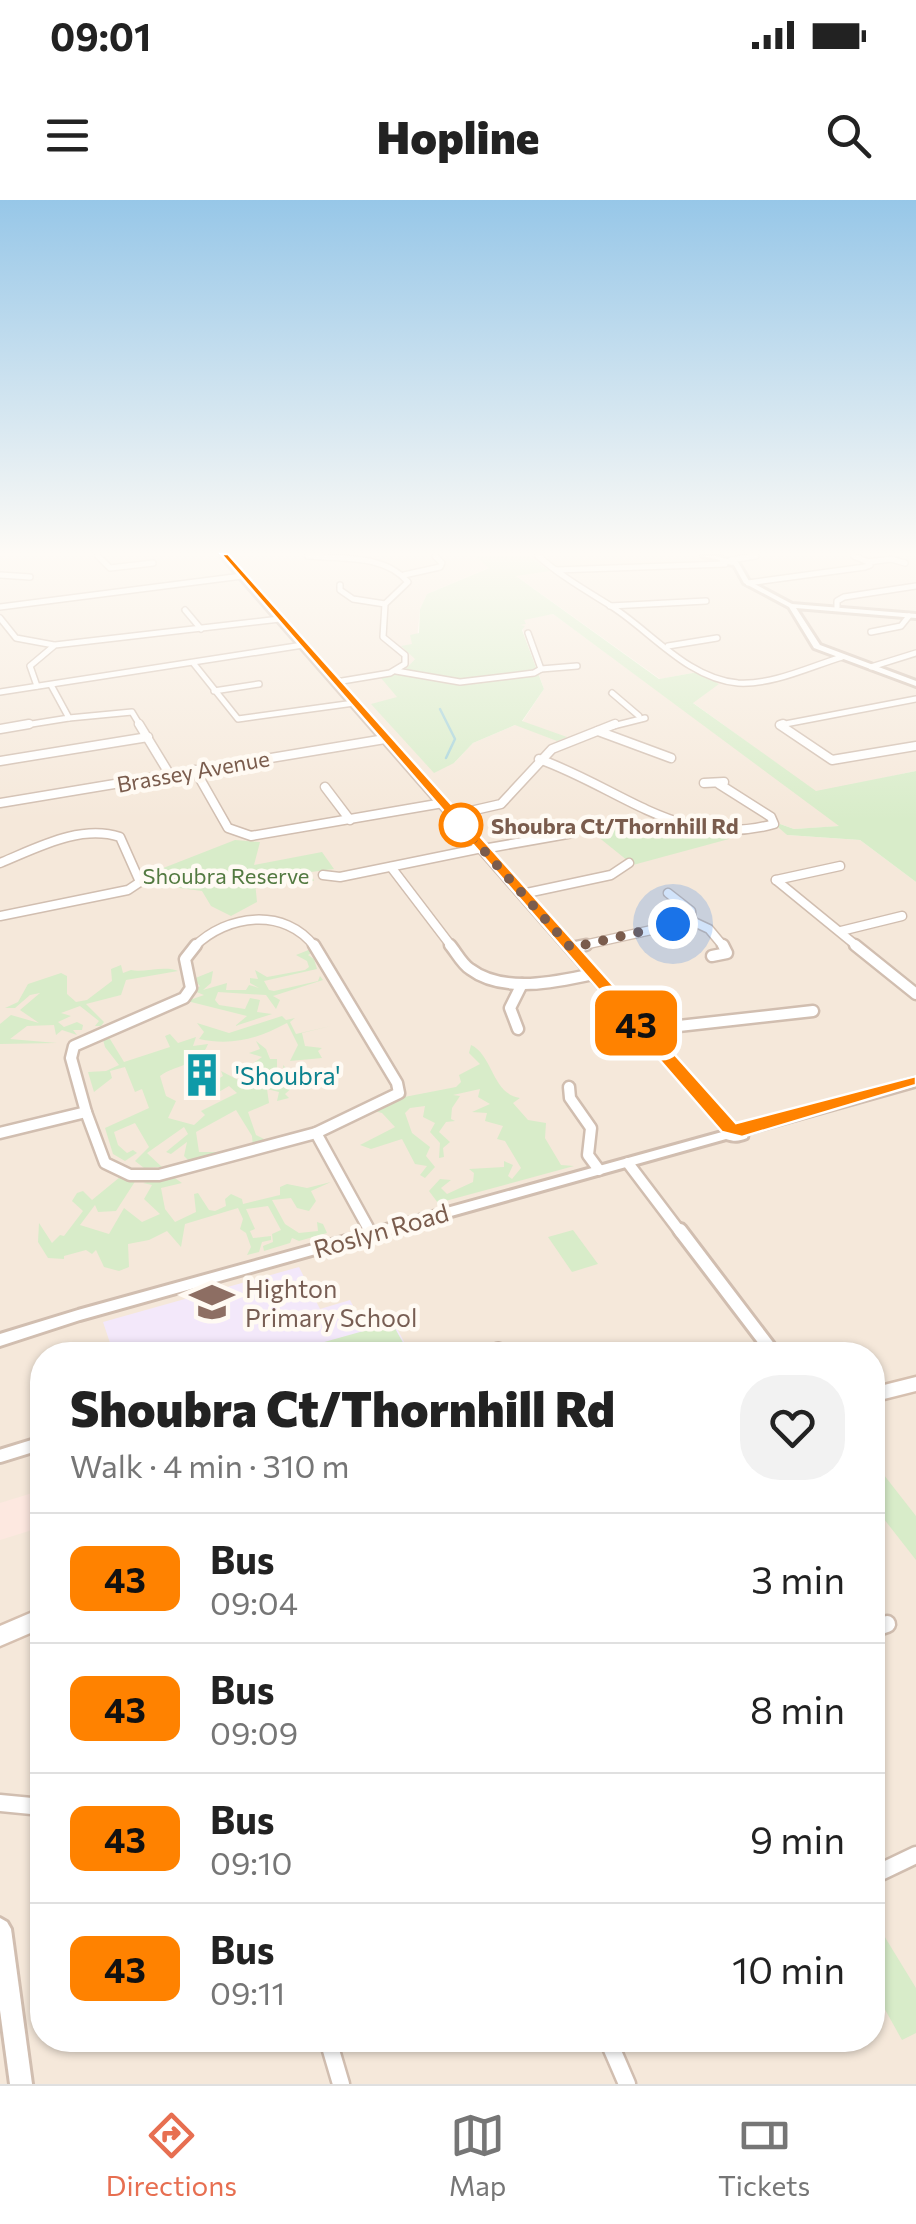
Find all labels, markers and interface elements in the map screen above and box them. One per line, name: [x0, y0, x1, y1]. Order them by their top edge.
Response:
text: 09:01: [50, 12, 151, 59]
icon: menu: [40, 108, 95, 163]
text: Hopline: [377, 108, 539, 163]
icon: search: [821, 108, 876, 163]
street label: Brassey Avenue: [115, 744, 271, 798]
marker: Shoubra Ct/Thornhill Rd: [440, 804, 482, 846]
place label: Shoubra Ct/Thornhill Rd: [491, 812, 739, 839]
park label: Shoubra Reserve: [143, 862, 309, 889]
your location: [648, 899, 698, 949]
line badge: 43: [591, 990, 681, 1056]
text: 43: [615, 1002, 657, 1045]
building icon: 'Shoubra': [178, 1051, 226, 1099]
place label: 'Shoubra': [235, 1060, 341, 1090]
street label: Roslyn Road: [310, 1196, 452, 1264]
place label: Highton Primary School: [245, 1273, 417, 1332]
school or university icon: Highton Primary School: [188, 1278, 236, 1326]
button: heart: [740, 1375, 845, 1480]
text: Shoubra Ct/Thornhill Rd: [70, 1378, 615, 1437]
text: Walk · 4 min · 310 m: [70, 1445, 349, 1485]
text: Bus: [210, 1535, 275, 1582]
text: 3 min: [751, 1555, 845, 1602]
text: 43: [104, 1557, 146, 1600]
text: 09:04: [210, 1582, 298, 1622]
text: Bus: [210, 1665, 275, 1712]
text: 8 min: [750, 1685, 845, 1732]
text: 43: [104, 1687, 146, 1730]
text: 09:09: [210, 1712, 298, 1752]
text: Bus: [210, 1795, 275, 1842]
text: 9 min: [750, 1815, 845, 1862]
text: 43: [104, 1817, 146, 1860]
text: 09:10: [210, 1842, 292, 1882]
text: Bus: [210, 1925, 275, 1972]
text: 10 min: [732, 1945, 845, 1992]
text: 43: [104, 1947, 146, 1990]
text: 09:11: [210, 1972, 285, 2012]
tab: Directions: [106, 2108, 237, 2202]
tab: Map: [449, 2108, 506, 2202]
tab: Tickets: [718, 2108, 810, 2202]

